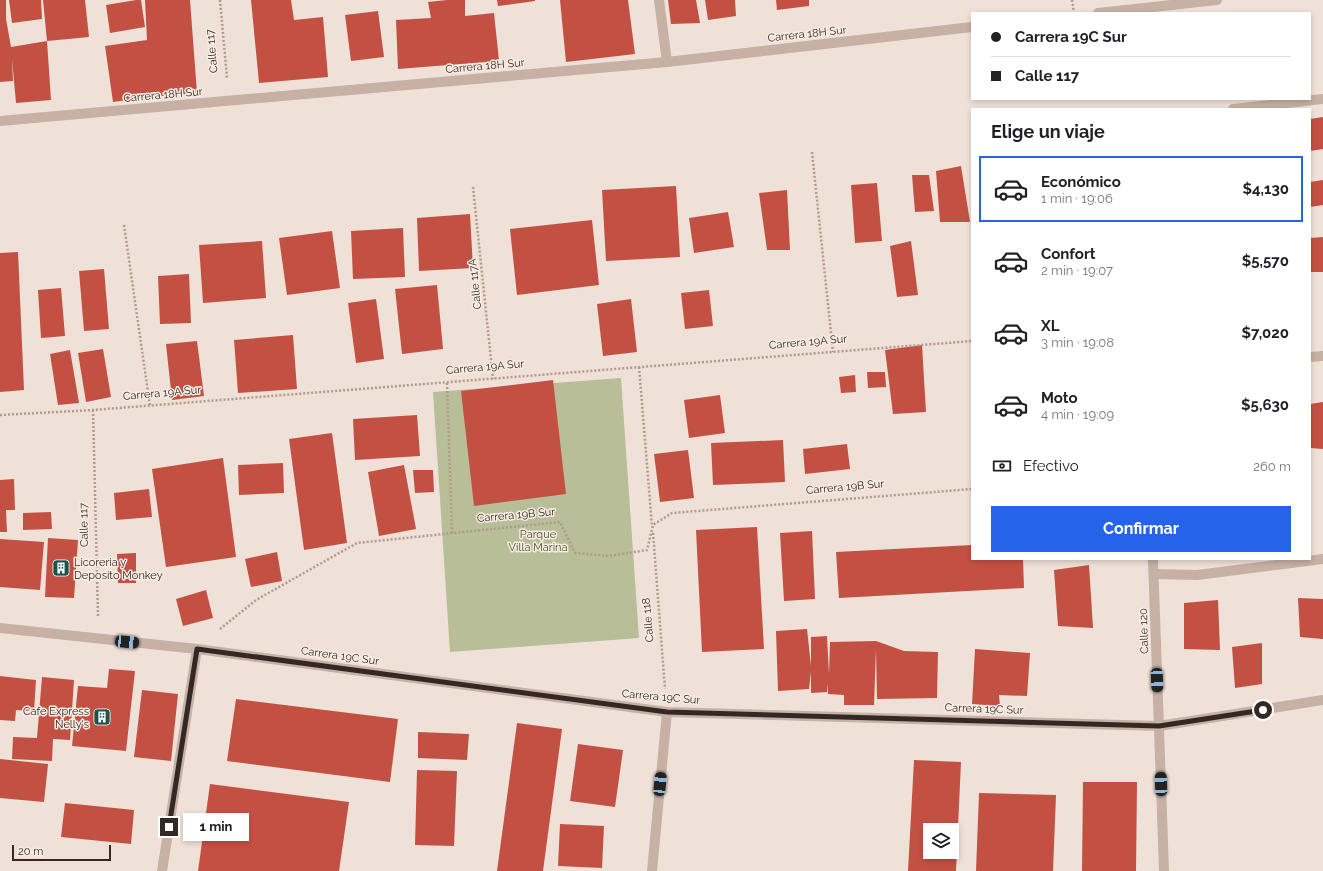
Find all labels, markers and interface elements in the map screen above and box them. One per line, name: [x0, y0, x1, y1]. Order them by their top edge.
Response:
street label: Carrera 18H Sur: [767, 23, 847, 45]
street label: Calle 117: [204, 28, 220, 73]
text: Carrera 19C Sur: [1015, 28, 1127, 46]
street label: Carrera 18H Sur: [445, 56, 525, 76]
text: Calle 117: [1015, 67, 1079, 85]
street label: Carrera 18H Sur: [123, 85, 203, 105]
text: Elige un viaje: [991, 121, 1105, 142]
icon: car: [993, 171, 1029, 207]
text: Económico: [1041, 173, 1121, 191]
text: $4,130: [1242, 180, 1289, 198]
text: 1 min · 19:06: [1041, 191, 1113, 206]
icon: car: [993, 243, 1029, 279]
text: Confort: [1041, 245, 1095, 263]
text: $5,570: [1242, 252, 1289, 270]
street label: Calle 117A: [466, 257, 484, 310]
text: 2 min · 19:07: [1041, 263, 1113, 278]
icon: car: [993, 315, 1029, 351]
text: XL: [1041, 317, 1059, 335]
text: $7,020: [1242, 324, 1289, 342]
street label: Carrera 19A Sur: [768, 332, 848, 352]
text: 3 min · 19:08: [1041, 335, 1114, 350]
street label: Carrera 19A Sur: [445, 357, 525, 377]
street label: Carrera 19A Sur: [122, 383, 202, 403]
icon: car: [993, 387, 1029, 423]
text: Moto: [1041, 389, 1078, 407]
text: $5,630: [1241, 396, 1289, 414]
text: 4 min · 19:09: [1041, 407, 1114, 422]
icon: cash: [991, 455, 1013, 477]
text: Efectivo: [1023, 457, 1079, 475]
text: 260 m: [1253, 459, 1291, 474]
street label: Carrera 19B Sur: [805, 477, 885, 497]
street label: Calle 117: [77, 503, 91, 547]
street label: Carrera 19B Sur: [476, 505, 556, 525]
button: Confirmar: [991, 506, 1291, 552]
park label: Parque Villa Marina: [509, 528, 567, 554]
place label: Licoreria y Deposito Monkey: [74, 556, 163, 582]
building icon: Licoreria y Deposito Monkey: [51, 558, 71, 578]
street label: Calle 118: [640, 597, 656, 643]
street label: Calle 120: [1137, 608, 1151, 654]
car: [114, 635, 140, 649]
street label: Carrera 19C Sur: [300, 644, 380, 668]
car: [1151, 668, 1163, 692]
street label: Carrera 19C Sur: [621, 687, 701, 707]
street label: Carrera 19C Sur: [944, 701, 1024, 717]
route start: [1254, 701, 1272, 719]
place label: Cafe Express Nelly's: [23, 705, 89, 731]
building icon: Cafe Express Nelly's: [92, 707, 112, 727]
car: [653, 771, 667, 797]
car: [1155, 772, 1167, 796]
callout: 1 min: [183, 813, 249, 841]
route end: [160, 818, 178, 836]
text: 1 min: [200, 819, 232, 834]
map controls: [923, 823, 959, 859]
button: layers: [923, 823, 959, 859]
scale bar: [12, 843, 111, 862]
text: 20 m: [18, 845, 43, 858]

